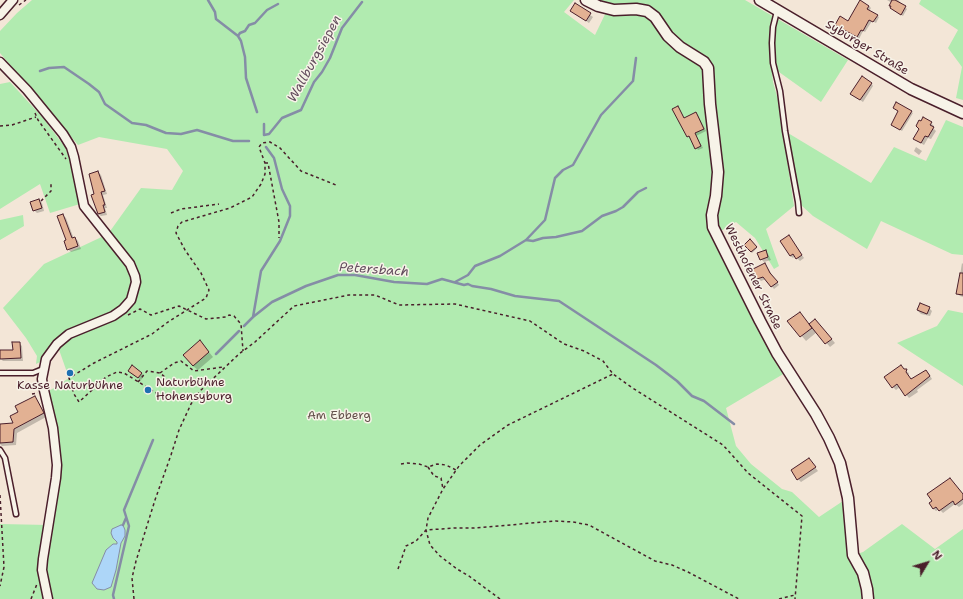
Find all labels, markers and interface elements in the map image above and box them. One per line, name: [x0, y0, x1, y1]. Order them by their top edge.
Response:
water label: Wallburgsiepen: [285, 13, 345, 105]
street label: Syburger Straße: [823, 17, 911, 79]
street label: Westhofener Straße: [721, 222, 785, 332]
water label: Petersbach: [339, 260, 409, 280]
marker: Kasse Naturbühne: [65, 368, 75, 378]
place label: Naturbühne Hohensyburg: [156, 376, 232, 404]
place label: Kasse Naturbühne: [17, 379, 123, 393]
marker: Naturbühne Hohensyburg: [143, 385, 153, 395]
park label: Am Ebberg: [307, 409, 371, 423]
north arrow: [907, 543, 947, 583]
text: N: [928, 547, 945, 563]

